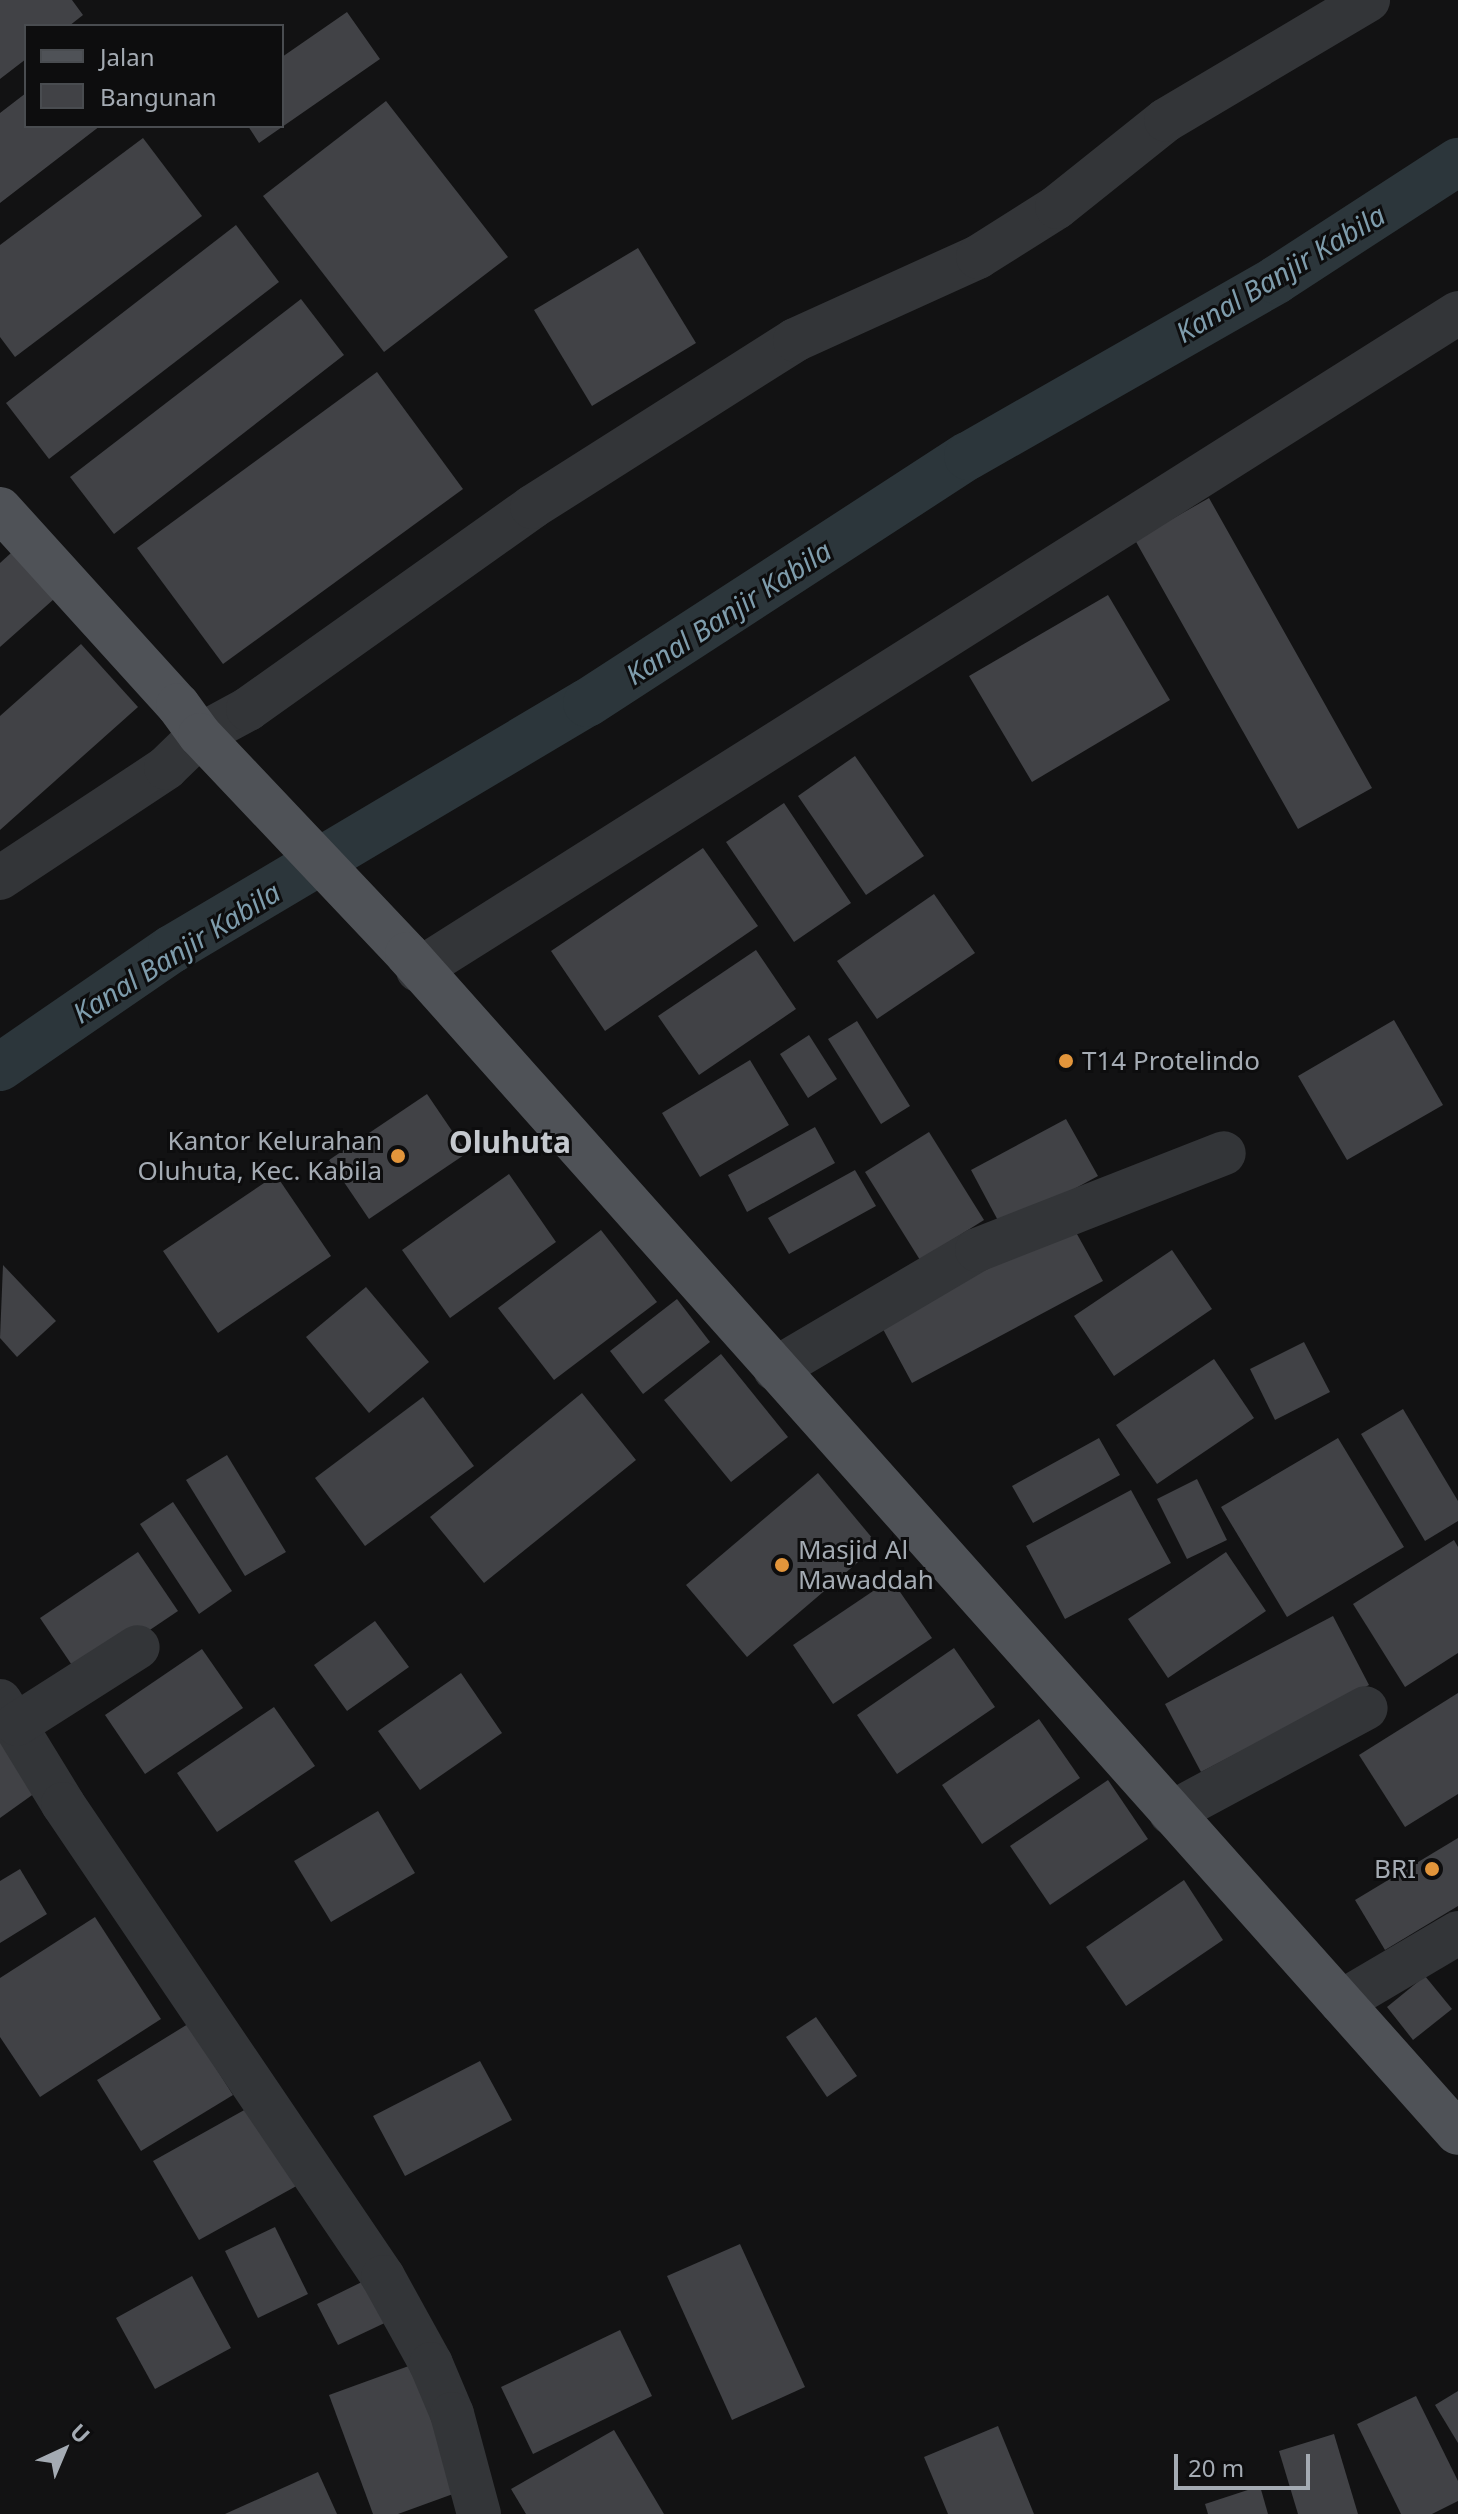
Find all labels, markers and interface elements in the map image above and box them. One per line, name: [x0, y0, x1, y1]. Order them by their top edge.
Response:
legend: [24, 24, 284, 128]
text: Jalan: [100, 40, 155, 73]
text: Bangunan: [100, 80, 217, 113]
water label: Kanal Banjir Kabila: [1169, 197, 1391, 349]
water label: Kanal Banjir Kabila: [619, 533, 837, 691]
water label: Kanal Banjir Kabila: [66, 875, 286, 1029]
place label: T14 Protelindo: [1082, 1045, 1260, 1077]
marker: T14 Protelindo: [1057, 1052, 1075, 1070]
district label: Oluhuta: [449, 1124, 571, 1160]
place label: Kantor Kelurahan Oluhuta, Kec. Kabila: [137, 1125, 382, 1186]
marker: Kantor Kelurahan Oluhuta, Kec. Kabila: [389, 1147, 407, 1165]
place label: Masjid Al Mawaddah: [798, 1534, 934, 1596]
marker: Masjid Al Mawaddah: [773, 1556, 791, 1574]
place label: BRI: [1374, 1853, 1416, 1885]
marker: BRI: [1423, 1860, 1441, 1878]
north arrow: [24, 2410, 104, 2490]
text: U: [64, 2416, 97, 2449]
scale bar: [1178, 2438, 1314, 2488]
text: 20 m: [1188, 2451, 1244, 2484]

